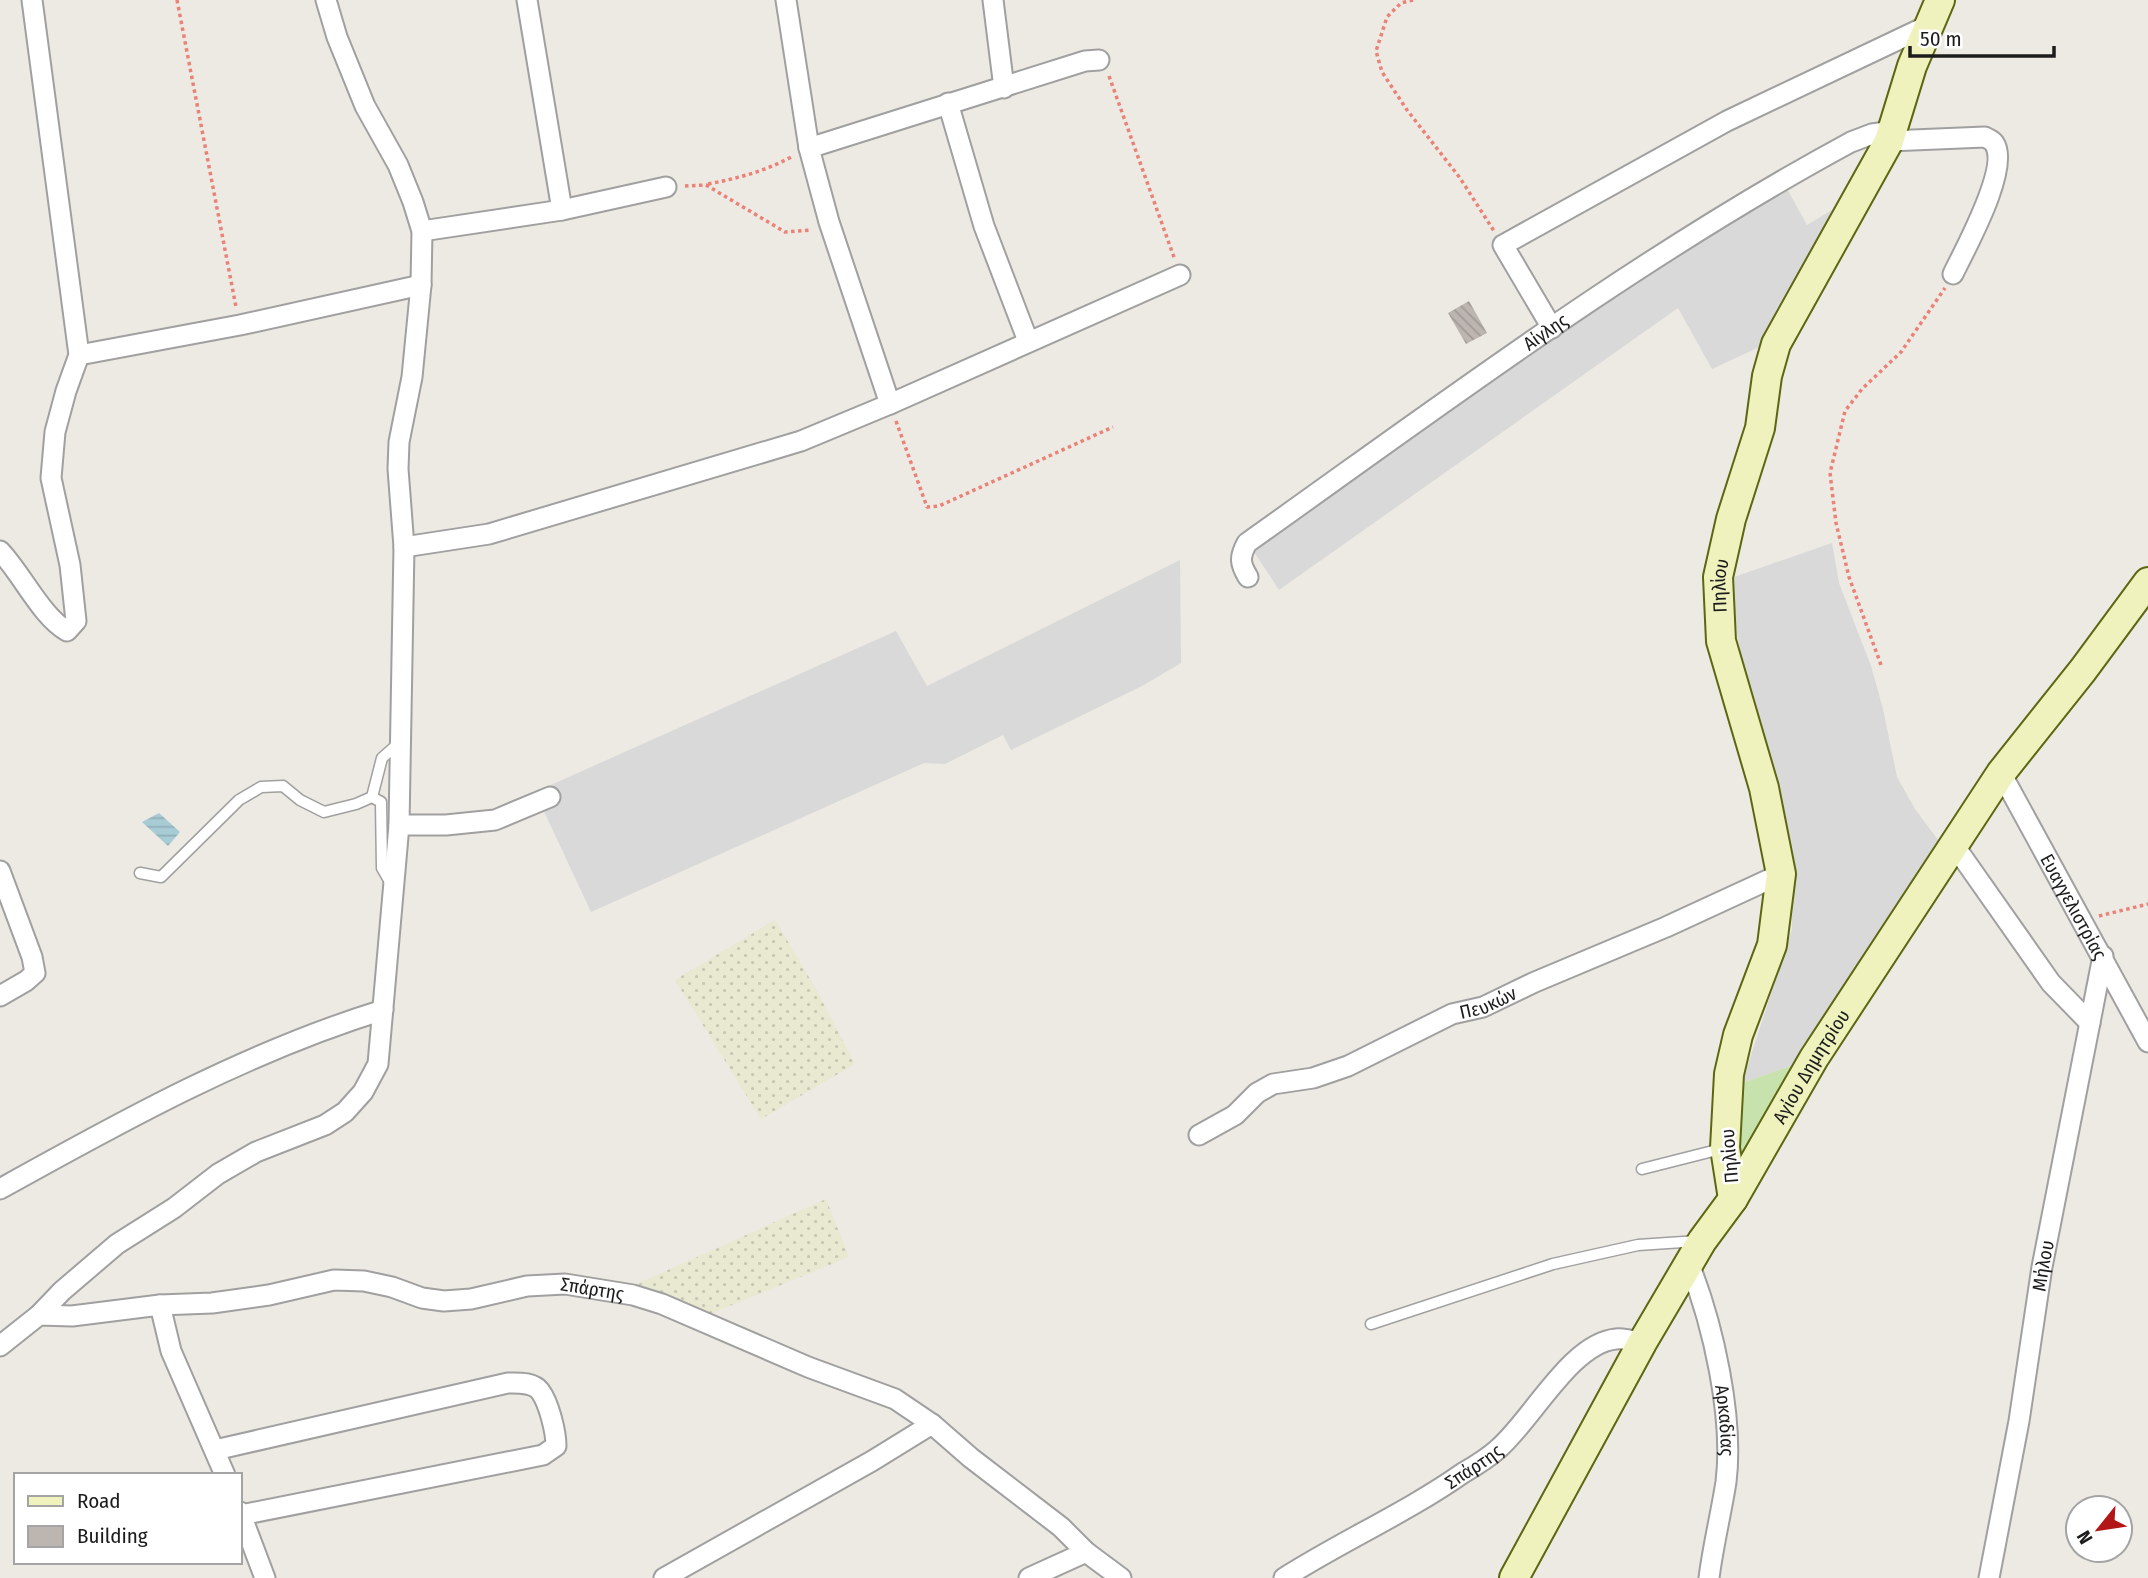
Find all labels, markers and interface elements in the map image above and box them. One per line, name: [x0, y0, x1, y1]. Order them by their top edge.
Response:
scale bar: [1910, 14, 2054, 58]
text: 50 m: [1920, 26, 1962, 52]
street label: Αίγλης: [1519, 309, 1572, 355]
street label: Πηλίου: [1707, 556, 1734, 613]
street label: Ευαγγελιστρίας: [2035, 850, 2112, 963]
street label: Πευκών: [1457, 981, 1521, 1024]
street label: Αγίου Δημητρίου: [1768, 1005, 1855, 1128]
street label: Πηλίου: [1716, 1128, 1743, 1184]
street label: Μήλου: [2028, 1238, 2059, 1293]
street label: Σπάρτης: [559, 1272, 626, 1305]
street label: Αρκαδίας: [1710, 1383, 1739, 1456]
street label: Σπάρτης: [1441, 1439, 1507, 1494]
legend: [14, 1473, 242, 1564]
text: Road: [77, 1488, 121, 1514]
north arrow: [2064, 1494, 2134, 1564]
text: Building: [77, 1523, 148, 1549]
text: N: [2072, 1527, 2098, 1548]

